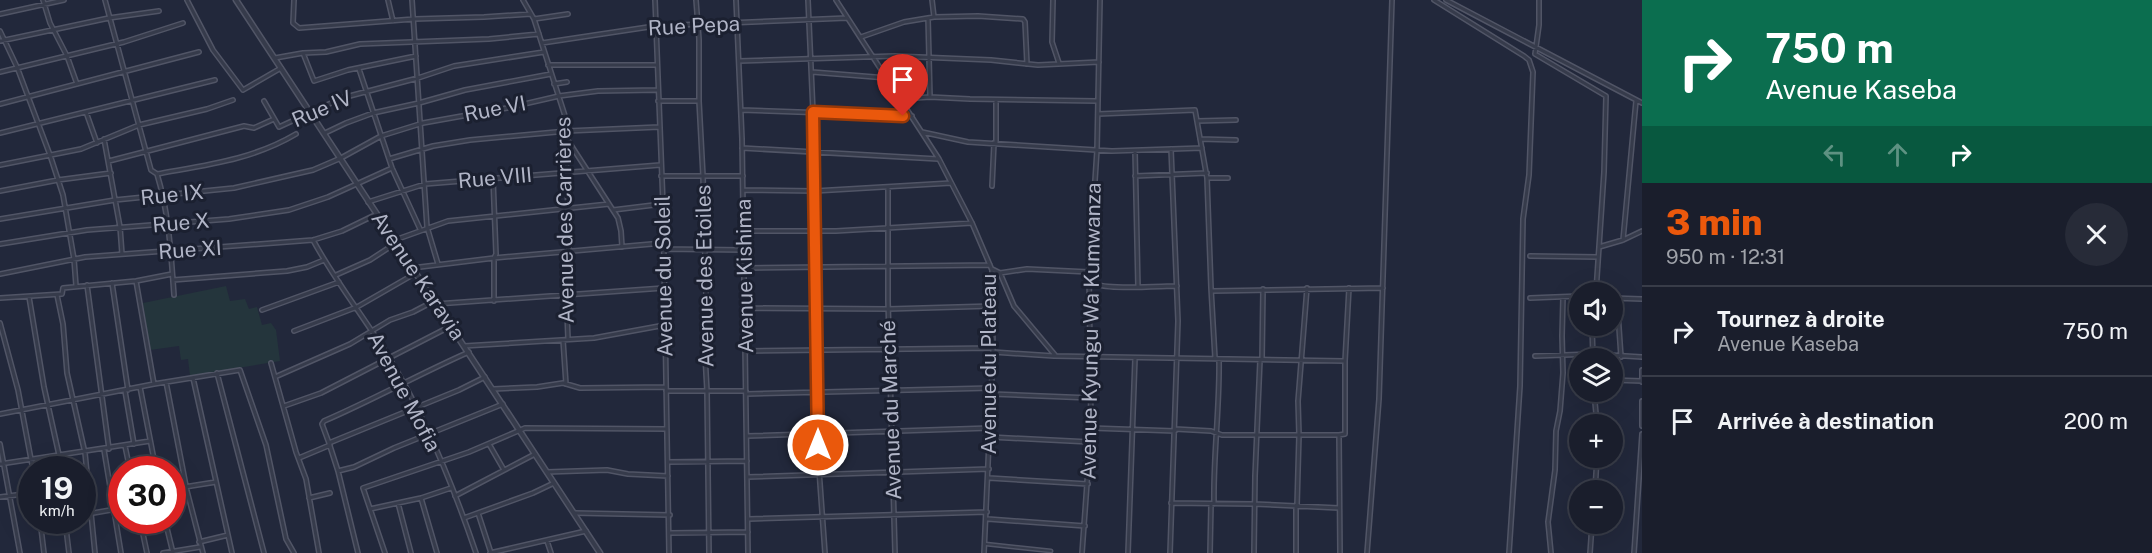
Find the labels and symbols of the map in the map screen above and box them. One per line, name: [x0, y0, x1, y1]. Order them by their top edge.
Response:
street label: Rue Pepa: [647, 11, 741, 40]
pin: [877, 54, 928, 116]
street label: Rue IV: [288, 85, 356, 132]
street label: Rue VI: [462, 90, 528, 127]
street label: Avenue des Carrières: [550, 116, 579, 324]
street label: Rue VIII: [457, 162, 533, 193]
street label: Rue IX: [139, 179, 205, 210]
street label: Avenue Kyungu Wa Kumwanza: [1075, 182, 1106, 480]
street label: Avenue des Etoiles: [690, 184, 719, 368]
street label: Avenue du Soleil: [650, 195, 677, 357]
street label: Avenue Kishima: [731, 199, 758, 353]
street label: Avenue Karavia: [366, 207, 471, 345]
street label: Rue X: [151, 208, 211, 237]
street label: Rue XI: [157, 235, 223, 264]
street label: Avenue du Plateau: [976, 274, 1001, 454]
street label: Avenue du Marché: [875, 320, 906, 500]
street label: Avenue Mofia: [362, 328, 446, 456]
position arrow: [786, 413, 850, 477]
speed limit sign: 30: [108, 456, 186, 534]

